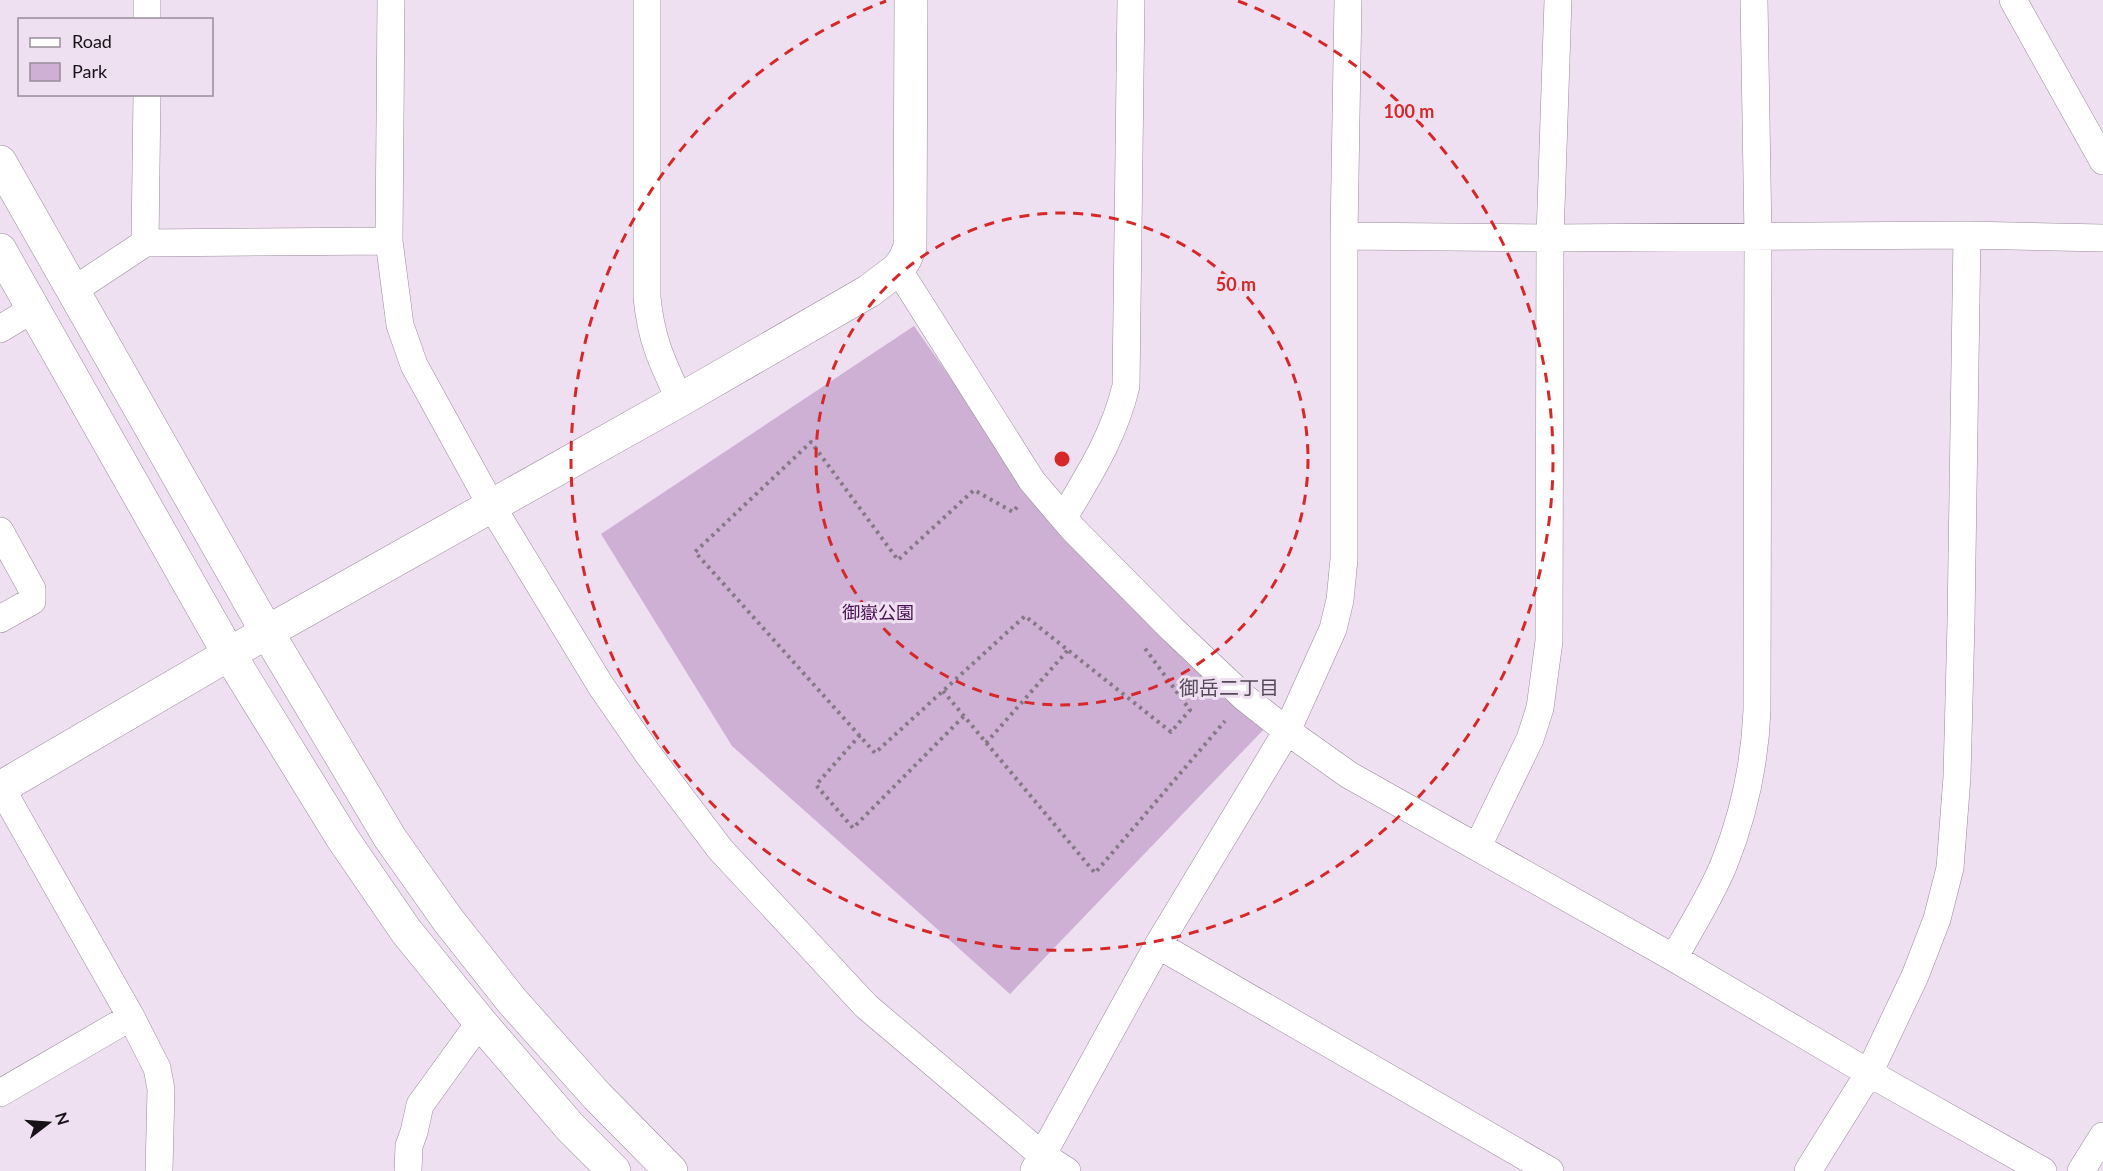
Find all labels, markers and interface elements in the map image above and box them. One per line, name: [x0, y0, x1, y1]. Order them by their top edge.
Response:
legend: [18, 18, 213, 96]
text: Road: [72, 30, 112, 52]
text: Park: [72, 60, 108, 82]
text: 100 m: [1384, 100, 1434, 122]
text: 50 m: [1216, 273, 1256, 295]
centre of rings: [1052, 449, 1072, 469]
park label: 御嶽公園: [842, 601, 914, 623]
district label: 御岳二丁目: [1179, 675, 1279, 699]
north arrow: [18, 1093, 78, 1153]
text: N: [52, 1110, 74, 1127]

